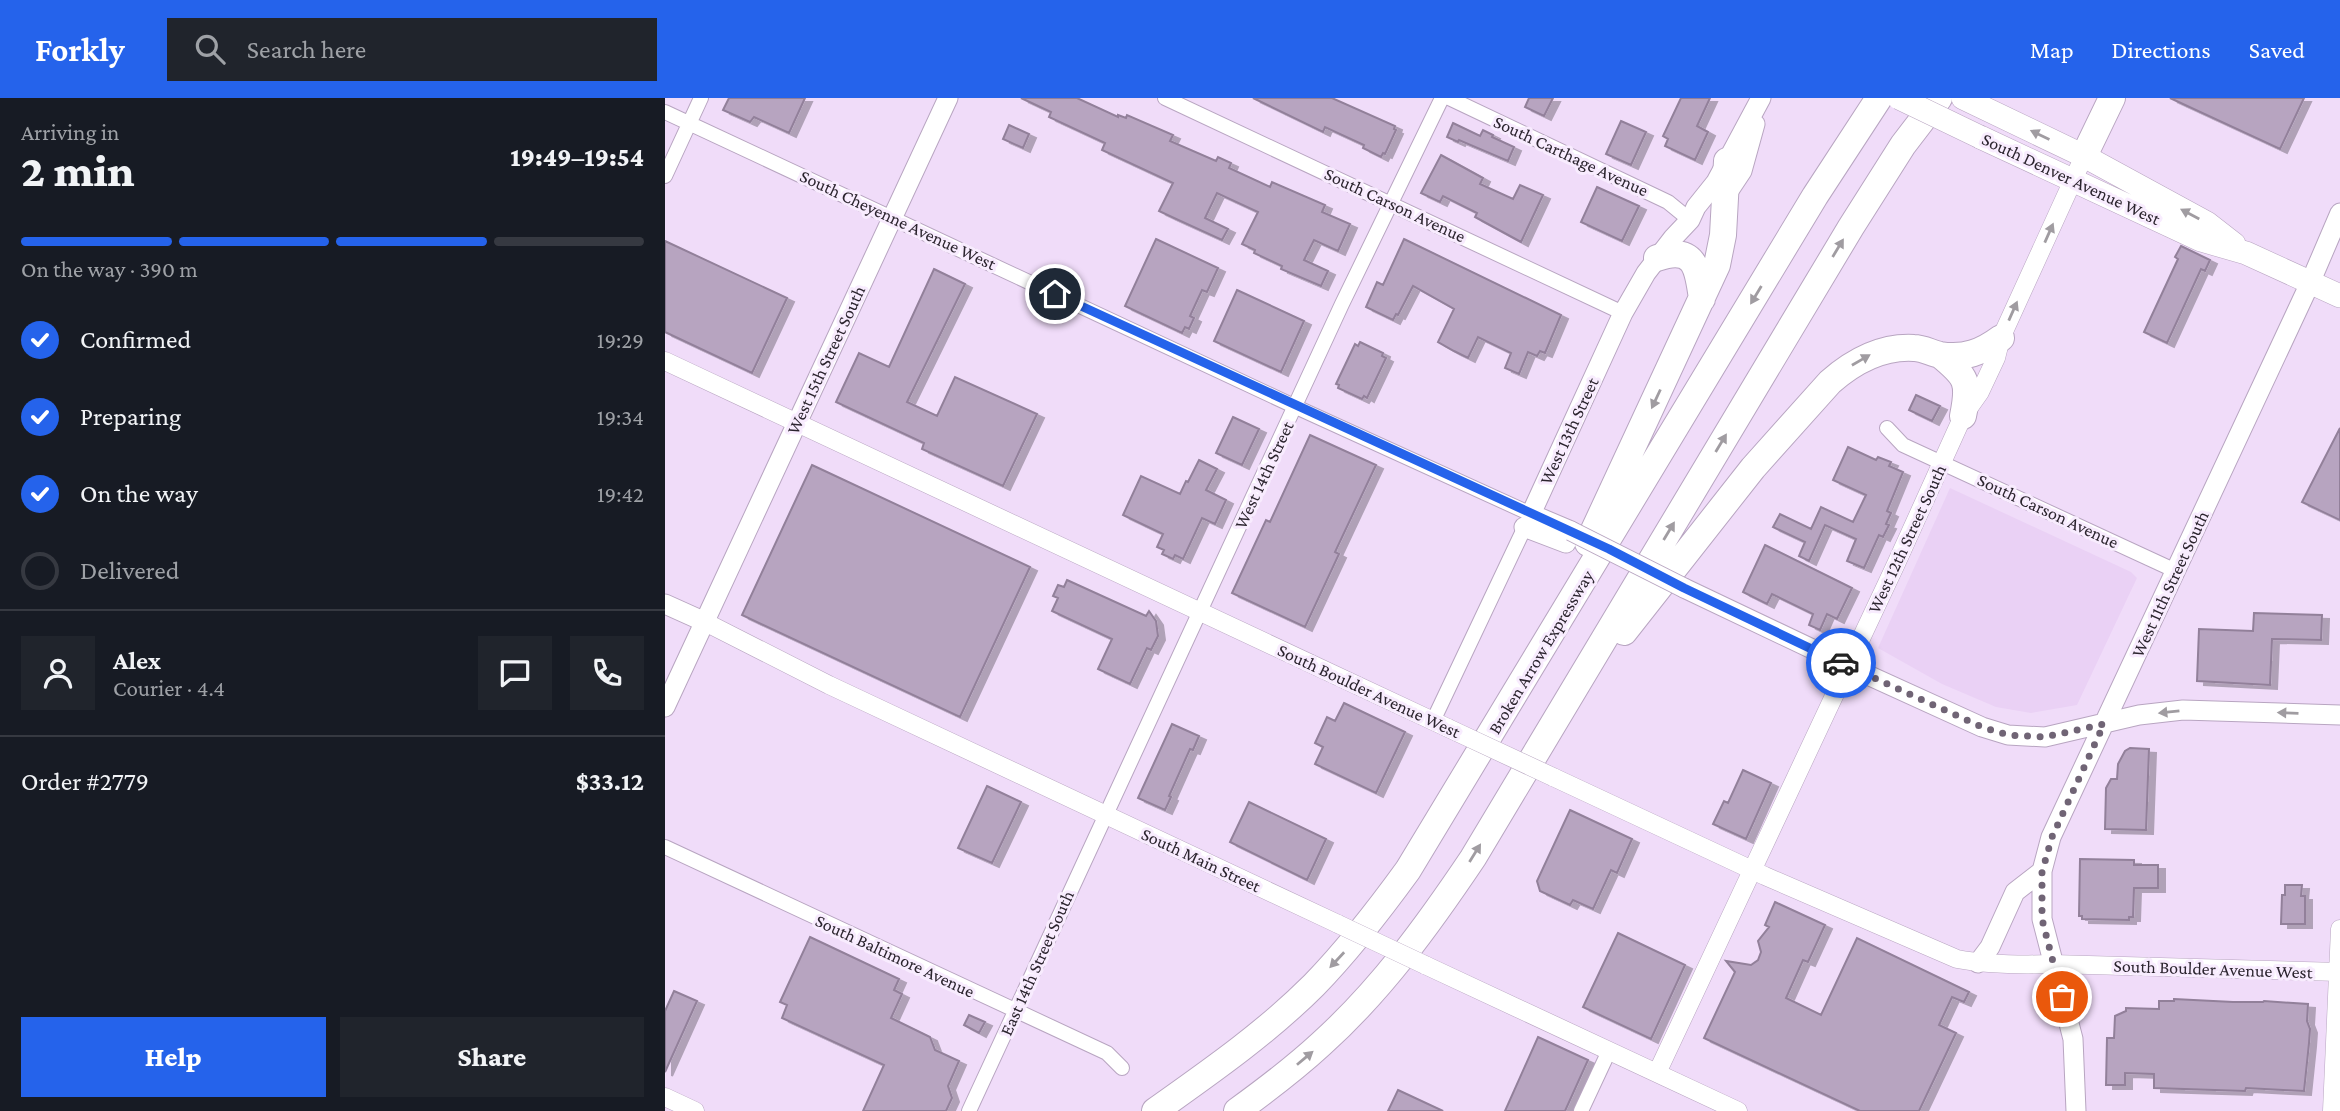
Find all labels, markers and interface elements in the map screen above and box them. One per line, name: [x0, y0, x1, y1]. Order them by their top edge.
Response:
search box: [167, 18, 657, 81]
icon: search: [191, 30, 229, 68]
text: Forkly: [35, 31, 125, 68]
text: Search here: [247, 35, 366, 64]
text: Map: [2030, 36, 2074, 63]
text: Directions: [2112, 36, 2211, 63]
text: Saved: [2249, 36, 2305, 63]
street label: South Carthage Avenue: [1491, 111, 1651, 201]
text: Arriving in: [21, 119, 119, 145]
street label: South Denver Avenue West: [1979, 129, 2164, 230]
one-way arrow: [2030, 129, 2050, 140]
text: 19:49–19:54: [510, 143, 644, 172]
text: 2 min: [21, 145, 135, 196]
street label: South Carson Avenue: [1321, 164, 1469, 246]
street label: South Cheyenne Avenue West: [797, 166, 1000, 275]
one-way arrow: [2180, 208, 2200, 220]
one-way arrow: [2043, 223, 2055, 243]
one-way arrow: [1832, 238, 1845, 257]
text: On the way · 390 m: [21, 256, 198, 282]
pin: [1025, 264, 1085, 324]
icon: home: [1036, 275, 1074, 313]
street label: West 15th Street South: [783, 282, 869, 437]
one-way arrow: [1749, 286, 1762, 305]
one-way arrow: [2008, 301, 2019, 322]
icon: check: [21, 321, 59, 359]
text: Confirmed: [80, 325, 191, 354]
text: 19:29: [597, 327, 644, 353]
one-way arrow: [1852, 354, 1871, 366]
street label: West 13th Street: [1535, 373, 1603, 488]
one-way arrow: [1650, 389, 1662, 409]
icon: check: [21, 398, 59, 436]
text: Preparing: [80, 402, 181, 431]
text: 19:34: [597, 404, 644, 430]
street label: West 14th Street: [1230, 417, 1298, 532]
one-way arrow: [1715, 433, 1728, 452]
street label: West 12th Street South: [1864, 461, 1950, 617]
street label: South Carson Avenue: [1974, 470, 2122, 552]
icon: check: [21, 475, 59, 513]
text: On the way: [80, 479, 198, 508]
text: 19:42: [597, 481, 644, 507]
street label: West 11th Street South: [2127, 507, 2213, 660]
one-way arrow: [1662, 521, 1675, 540]
text: Delivered: [80, 556, 179, 585]
street label: Broken Arrow Expressway: [1484, 566, 1598, 737]
courier: [1806, 628, 1876, 698]
button: person: [21, 636, 95, 710]
button: chat: [478, 636, 552, 710]
button: phone: [570, 636, 644, 710]
street label: South Boulder Avenue West: [1275, 640, 1464, 743]
icon: car: [1822, 644, 1860, 682]
text: Alex: [113, 646, 161, 675]
text: Courier · 4.4: [113, 675, 225, 701]
one-way arrow: [2158, 706, 2180, 717]
one-way arrow: [2276, 708, 2298, 719]
text: Order #2779: [21, 767, 149, 796]
text: $33.12: [576, 767, 644, 796]
street label: South Main Street: [1138, 824, 1265, 897]
one-way arrow: [1469, 844, 1482, 863]
street label: East 14th Street South: [996, 887, 1078, 1039]
street label: South Baltimore Avenue: [812, 910, 978, 1002]
one-way arrow: [1330, 951, 1346, 968]
street label: South Boulder Avenue West: [2113, 956, 2314, 983]
pin: [2032, 967, 2092, 1027]
icon: bag: [2043, 978, 2081, 1016]
button: Help: [21, 1017, 326, 1097]
button: Share: [340, 1017, 644, 1097]
one-way arrow: [1296, 1051, 1313, 1066]

